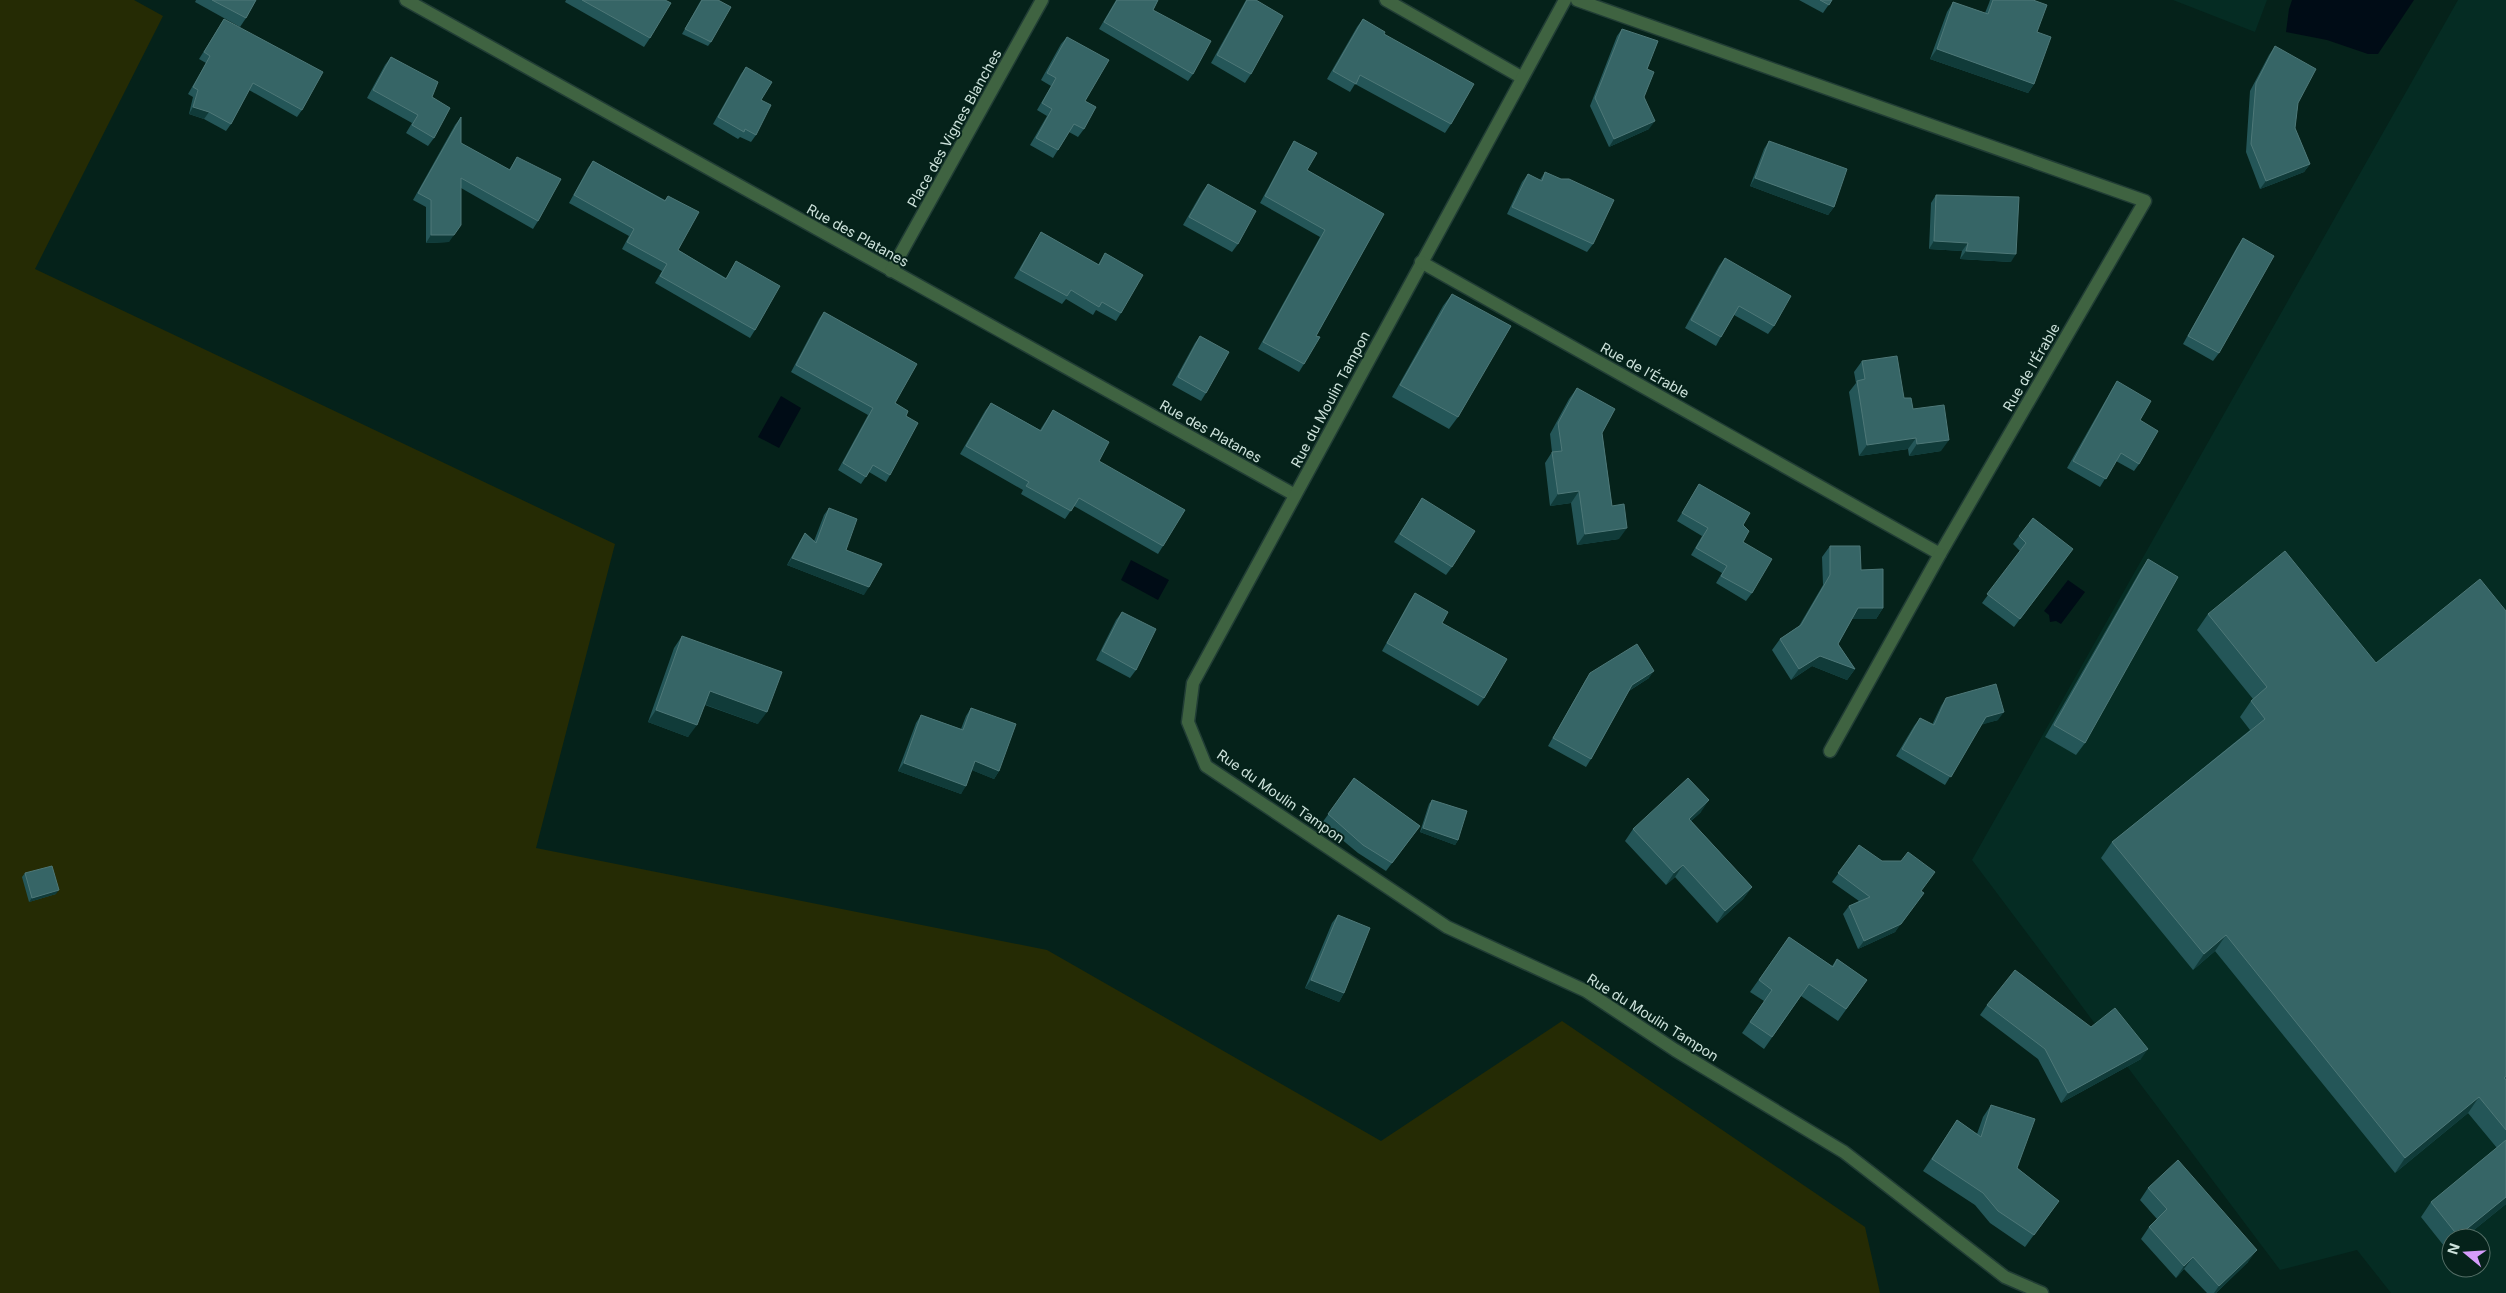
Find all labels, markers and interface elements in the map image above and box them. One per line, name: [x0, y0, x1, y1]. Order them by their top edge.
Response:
street label: Place des Vignes Blanches: [903, 46, 1005, 210]
street label: Rue des Platanes: [804, 200, 912, 270]
street label: Rue de l’Érable: [1999, 320, 2063, 414]
street label: Rue du Moulin Tampon: [1287, 328, 1373, 470]
street label: Rue de l’Érable: [1598, 339, 1692, 401]
street label: Rue des Platanes: [1157, 396, 1265, 466]
street label: Rue du Moulin Tampon: [1214, 745, 1348, 847]
street label: Rue du Moulin Tampon: [1584, 970, 1722, 1064]
north arrow: [2441, 1228, 2491, 1278]
text: N: [2443, 1241, 2463, 1257]

